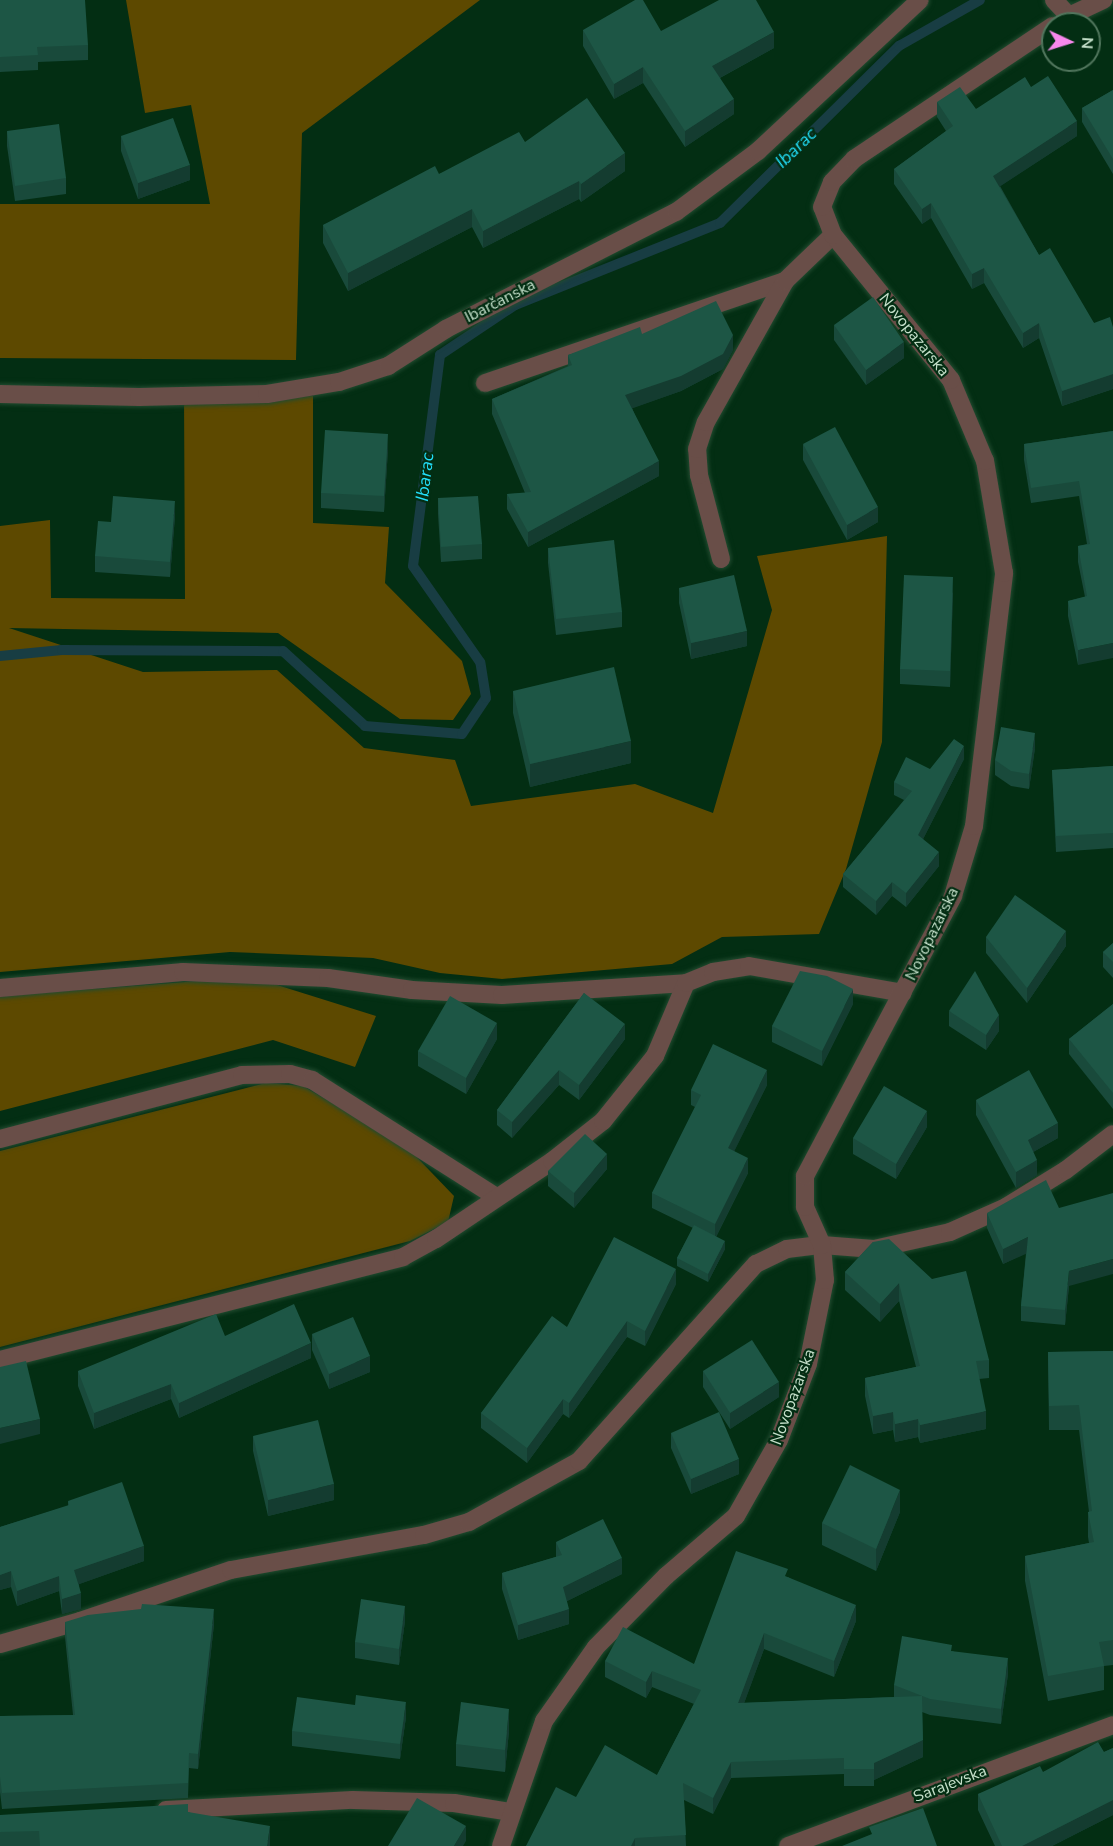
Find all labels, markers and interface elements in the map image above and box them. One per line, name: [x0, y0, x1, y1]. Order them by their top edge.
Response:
north arrow: [1041, 12, 1101, 72]
text: N: [1076, 36, 1098, 50]
water label: Ibarac: [771, 123, 821, 173]
street label: Ibarčanska: [462, 275, 538, 327]
street label: Novopazarska: [875, 290, 953, 380]
water label: Ibarac: [411, 451, 439, 503]
street label: Novopazarska: [901, 884, 963, 984]
street label: Novopazarska: [767, 1346, 819, 1448]
street label: Sarajevska: [911, 1761, 989, 1807]

